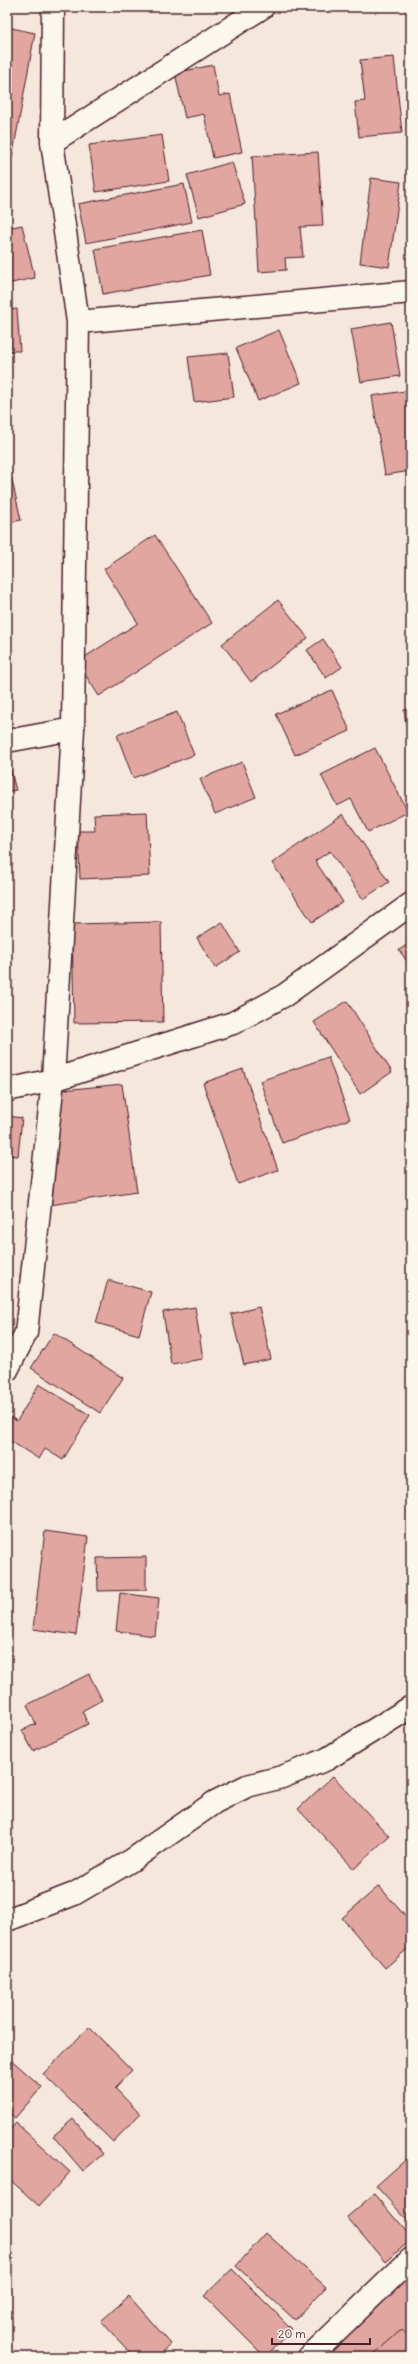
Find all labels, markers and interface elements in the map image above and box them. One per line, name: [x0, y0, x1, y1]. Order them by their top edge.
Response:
scale bar: [272, 2320, 370, 2346]
text: 20 m: [278, 2326, 306, 2341]

